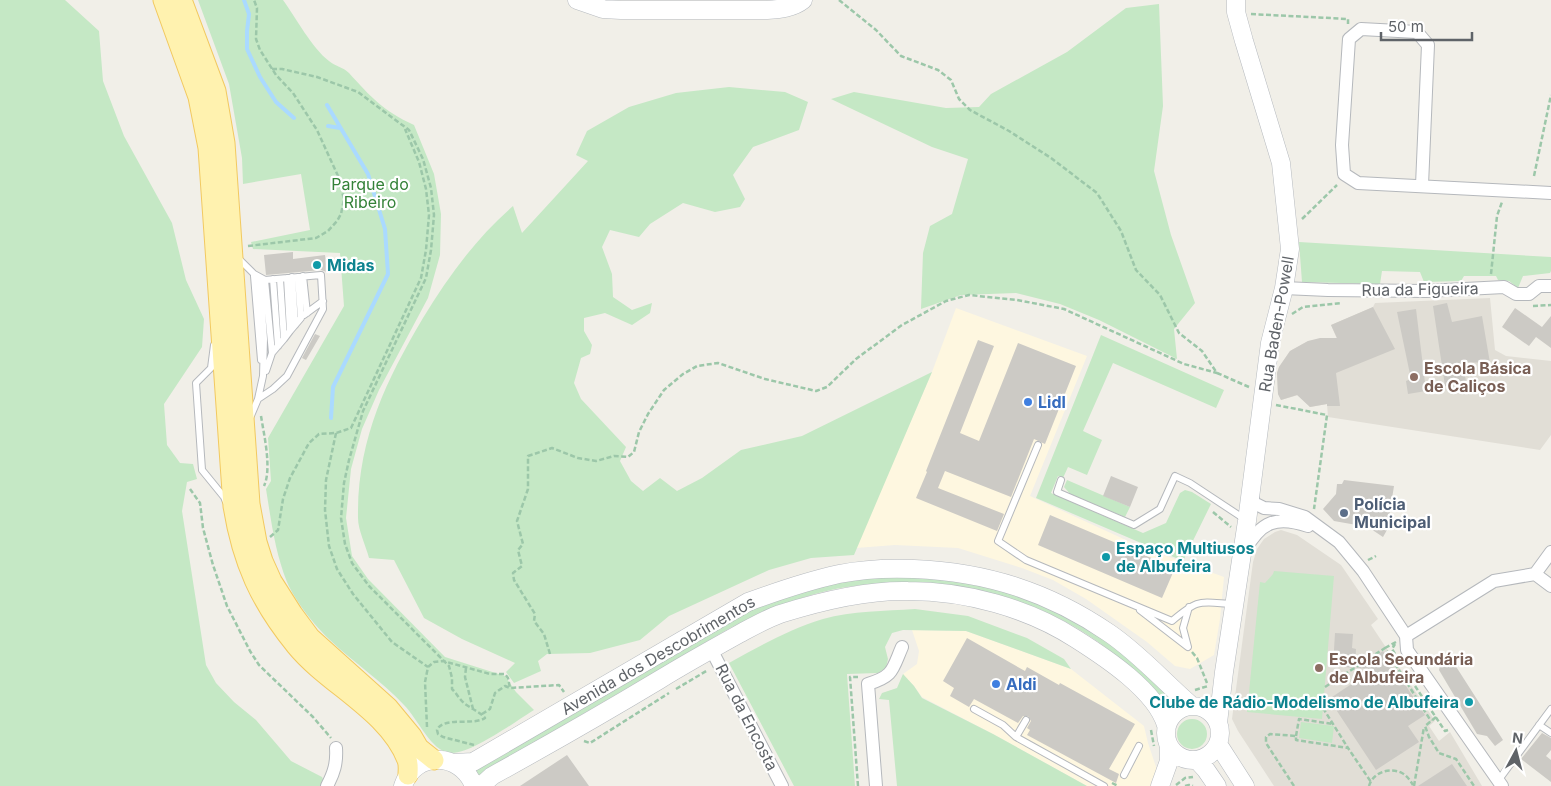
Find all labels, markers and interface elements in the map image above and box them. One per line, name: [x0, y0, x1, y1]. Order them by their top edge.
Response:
scale bar: [1381, 10, 1472, 42]
text: 50 m: [1388, 17, 1424, 36]
park label: Parque do Ribeiro: [331, 174, 409, 212]
street label: Rua Baden-Powell: [1254, 254, 1298, 394]
place label: Midas: [327, 255, 375, 275]
marker: Midas: [311, 259, 323, 271]
street label: Rua da Figueira: [1361, 278, 1479, 300]
place label: Escola Básica de Caliços: [1424, 358, 1531, 396]
marker: Escola Básica de Caliços: [1408, 371, 1420, 383]
place label: Lidl: [1038, 392, 1066, 412]
marker: Lidl: [1022, 396, 1034, 408]
place label: Polícia Municipal: [1354, 494, 1431, 532]
marker: Polícia Municipal: [1338, 507, 1350, 519]
place label: Espaço Multiusos de Albufeira: [1116, 538, 1255, 576]
marker: Espaço Multiusos de Albufeira: [1100, 551, 1112, 563]
street label: Avenida dos Descobrimentos: [557, 591, 759, 719]
place label: Escola Secundária de Albufeira: [1329, 649, 1473, 687]
street label: Rua da Encosta: [712, 660, 782, 774]
marker: Escola Secundária de Albufeira: [1313, 662, 1325, 674]
place label: Aldi: [1006, 674, 1037, 694]
marker: Aldi: [990, 678, 1002, 690]
place label: Clube de Rádio-Modelismo de Albufeira: [1149, 692, 1459, 712]
marker: Clube de Rádio-Modelismo de Albufeira: [1463, 696, 1475, 708]
north arrow: [1491, 726, 1541, 776]
text: N: [1511, 729, 1524, 747]

